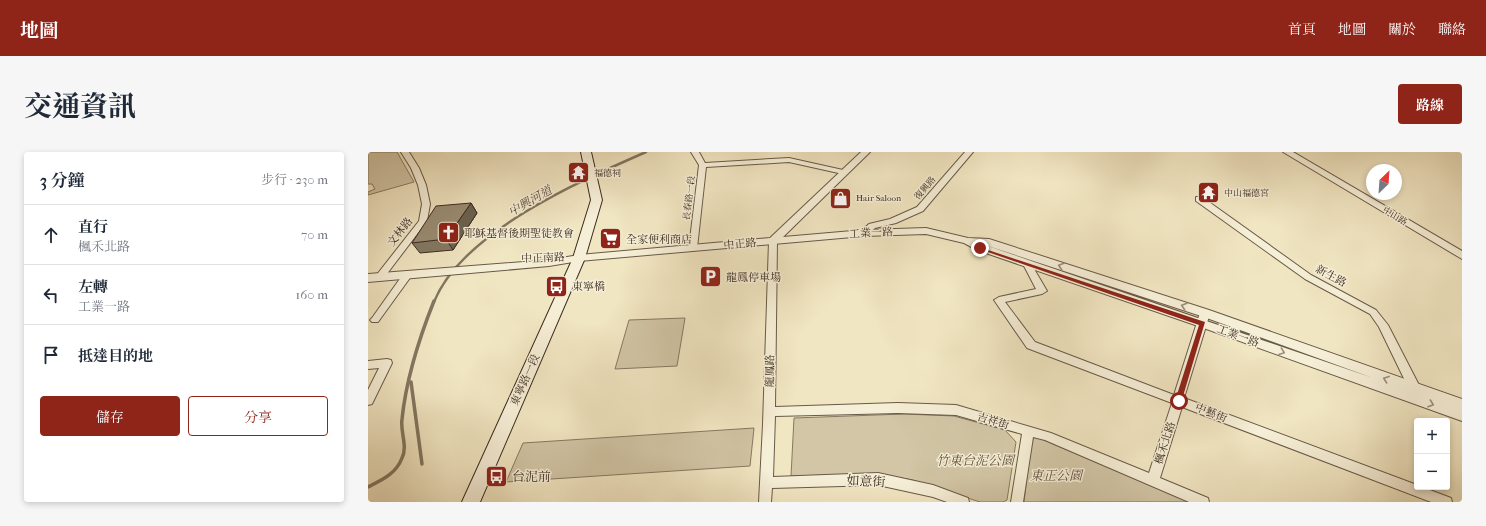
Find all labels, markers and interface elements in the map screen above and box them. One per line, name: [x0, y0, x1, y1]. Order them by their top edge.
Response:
text: 地圖: [20, 20, 58, 42]
text: 首頁: [1288, 21, 1316, 38]
text: 地圖: [1338, 21, 1366, 38]
text: 關於: [1388, 21, 1416, 38]
text: 聯絡: [1438, 21, 1466, 38]
button: 路線: [1398, 84, 1462, 124]
text: 交通資訊: [24, 90, 136, 123]
temple icon: 福德祠: [566, 160, 592, 186]
north arrow: [1366, 164, 1402, 200]
place label: 福德祠: [594, 168, 621, 178]
text: 3 分鐘: [40, 170, 85, 190]
text: 步行 · 230 m: [261, 172, 328, 187]
street label: 復興路: [912, 174, 938, 202]
street label: 長春路一段: [681, 175, 697, 221]
temple icon: 中山福德宮: [1195, 180, 1221, 206]
water label: 中興河道: [506, 182, 556, 219]
shop icon: Hair Saloon: [828, 185, 854, 211]
place label: 中山福德宮: [1224, 188, 1269, 198]
place label: Hair Saloon: [856, 193, 902, 203]
street label: 中山路: [1381, 205, 1409, 227]
street label: 文林路: [385, 215, 415, 249]
text: 直行: [78, 218, 108, 236]
church icon: 耶穌基督後期聖徒教會: [435, 220, 461, 246]
icon: ahead: [40, 224, 62, 246]
street label: 工業一路: [849, 225, 893, 241]
supermarket icon: 全家便利商店: [597, 226, 623, 252]
text: 70 m: [301, 227, 328, 242]
place label: 耶穌基督後期聖徒教會: [464, 227, 574, 240]
place label: 全家便利商店: [626, 233, 692, 246]
street label: 中正路: [723, 236, 757, 252]
text: 楓禾北路: [78, 239, 130, 254]
route end: [971, 239, 989, 257]
street label: 中正南路: [521, 251, 565, 265]
one-way arrow: [1057, 262, 1064, 270]
street label: 新生路: [1313, 263, 1349, 289]
parking icon: 龍鳳停車場: [698, 264, 724, 290]
place label: 龍鳳停車場: [726, 271, 781, 284]
bus stop icon: 東寧橋: [543, 273, 569, 299]
text: 左轉: [78, 278, 108, 296]
place label: 東寧橋: [572, 280, 605, 293]
icon: left: [40, 284, 62, 306]
text: 160 m: [296, 287, 328, 302]
text: 工業一路: [78, 299, 130, 314]
one-way arrow: [1181, 302, 1188, 311]
street label: 工業一路: [1215, 322, 1261, 350]
icon: arrive: [40, 344, 62, 366]
text: 抵達目的地: [78, 347, 153, 365]
one-way arrow: [1278, 347, 1285, 355]
street label: 東寧路一段: [508, 352, 542, 408]
street label: 龍鳳路: [763, 354, 777, 388]
one-way arrow: [1382, 375, 1389, 383]
route start: [1170, 392, 1188, 410]
button: 儲存: [40, 396, 180, 436]
button: 分享: [188, 396, 328, 436]
one-way arrow: [1427, 400, 1434, 408]
street label: 中藝街: [1193, 401, 1229, 425]
street label: 吉祥街: [975, 410, 1011, 432]
map controls: [1414, 418, 1450, 490]
button: +: [1414, 418, 1450, 454]
street label: 楓禾北路: [1152, 420, 1178, 466]
park label: 竹東台泥公園: [936, 453, 1016, 468]
button: −: [1414, 454, 1450, 490]
bus stop icon: 台泥前: [484, 463, 510, 489]
park label: 東正公園: [1030, 468, 1084, 483]
place label: 台泥前: [512, 469, 551, 484]
street label: 如意街: [846, 472, 886, 490]

